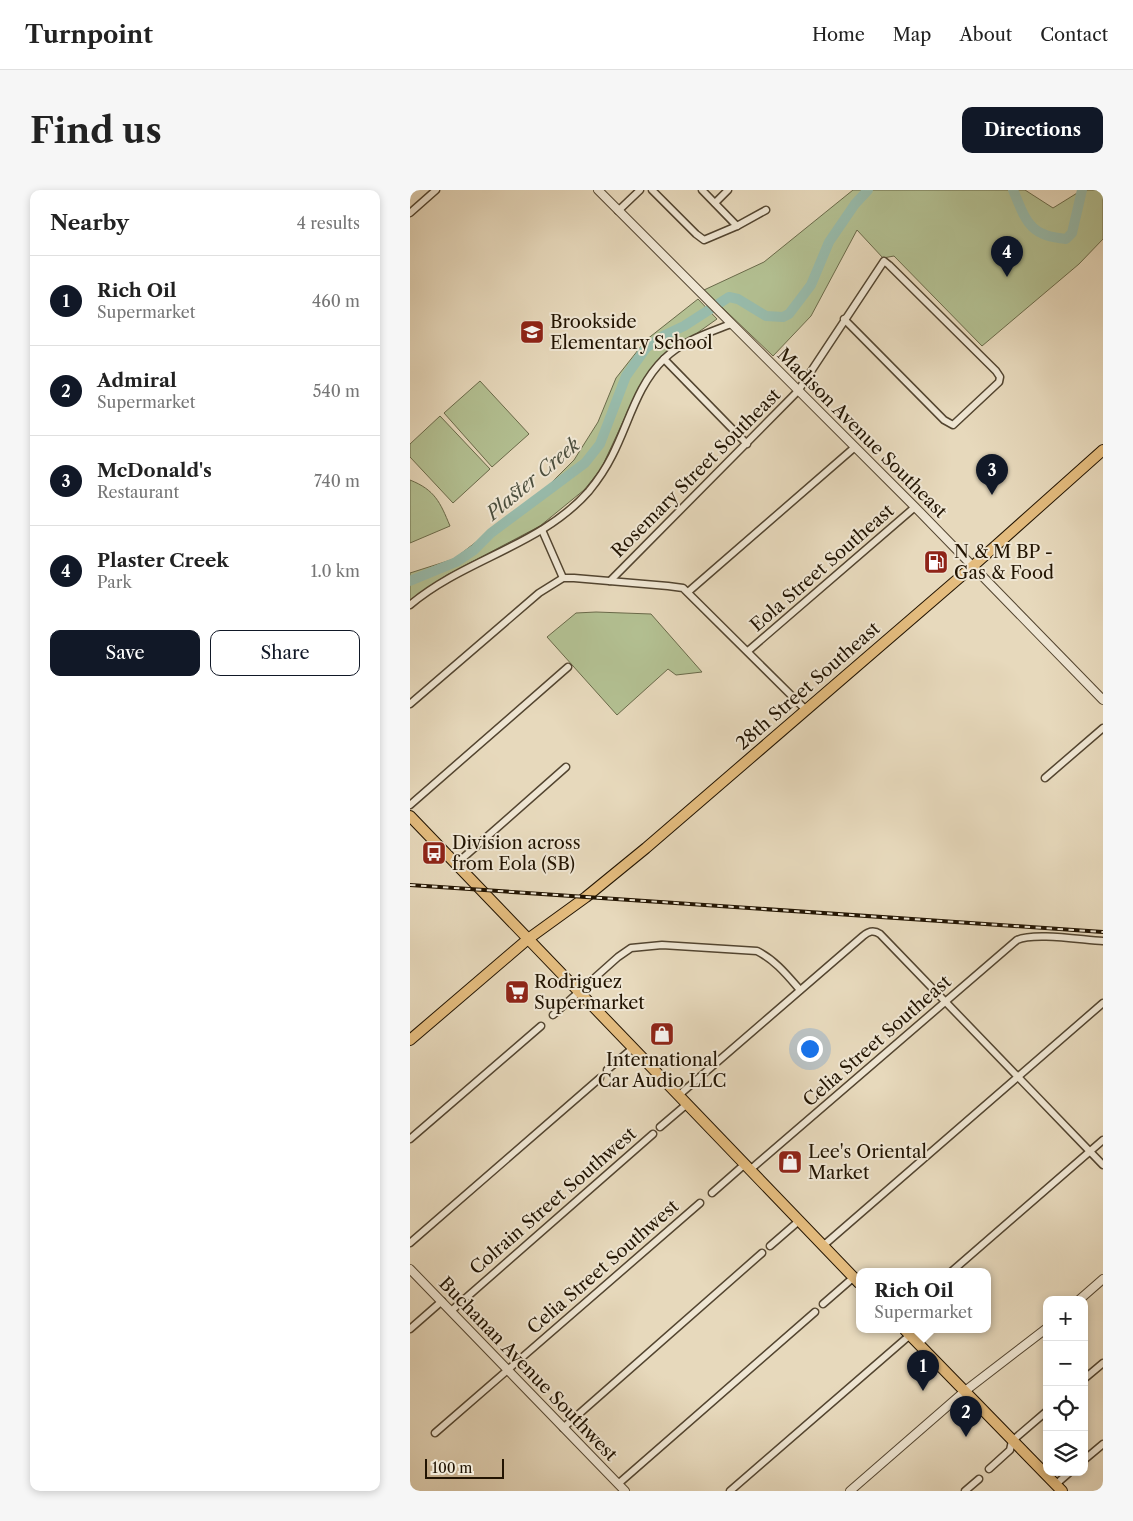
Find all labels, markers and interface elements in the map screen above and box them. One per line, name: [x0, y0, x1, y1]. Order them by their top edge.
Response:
text: Turnpoint: [25, 20, 153, 49]
text: Home: [812, 24, 865, 46]
text: Map: [893, 24, 931, 46]
text: About: [959, 24, 1012, 46]
text: Contact: [1040, 24, 1108, 46]
button: Directions: [962, 107, 1103, 153]
text: Find us: [30, 109, 162, 152]
text: Nearby: [50, 210, 129, 235]
text: 4 results: [297, 213, 360, 233]
pin: 4: [991, 236, 1023, 277]
text: Rich Oil: [97, 279, 176, 302]
text: 1: [62, 291, 70, 311]
text: 460 m: [312, 291, 360, 311]
text: Supermarket: [97, 302, 195, 322]
place label: Brookside Elementary School: [550, 311, 713, 354]
school or university icon: Brookside Elementary School: [519, 319, 545, 345]
street label: Madison Avenue Southeast: [772, 343, 952, 523]
text: Admiral: [97, 369, 177, 392]
text: 2: [61, 381, 71, 401]
text: 540 m: [313, 381, 360, 401]
street label: Rosemary Street Southeast: [607, 383, 786, 562]
text: Supermarket: [97, 392, 195, 412]
water label: Plaster Creek: [480, 433, 585, 526]
pin: 3: [976, 454, 1008, 495]
text: McDonald's: [97, 459, 212, 482]
text: 3: [61, 471, 71, 491]
text: 740 m: [314, 471, 360, 491]
text: Restaurant: [97, 482, 179, 502]
street label: Eola Street Southeast: [746, 499, 899, 636]
place label: N & M BP - Gas & Food: [954, 541, 1054, 584]
text: Plaster Creek: [97, 549, 229, 572]
fuel station icon: N & M BP - Gas & Food: [923, 549, 949, 575]
text: 4: [61, 561, 71, 581]
text: 1.0 km: [311, 561, 360, 581]
text: Park: [97, 572, 132, 592]
street label: 28th Street Southeast: [732, 617, 885, 754]
button: Save: [50, 630, 200, 676]
button: Share: [210, 630, 360, 676]
place label: Division across from Eola (SB): [452, 832, 581, 875]
bus stop icon: Division across from Eola (SB): [421, 840, 447, 866]
street label: Celia Street Southeast: [799, 970, 956, 1111]
place label: Rodriguez Supermarket: [534, 971, 645, 1014]
supermarket icon: Rodriguez Supermarket: [504, 979, 530, 1005]
shop icon: International Car Audio LLC: [649, 1021, 675, 1047]
your location: [797, 1036, 823, 1062]
place label: International Car Audio LLC: [598, 1049, 726, 1092]
street label: Colrain Street Southwest: [465, 1122, 641, 1279]
place label: Lee's Oriental Market: [808, 1141, 927, 1184]
shop icon: Lee's Oriental Market: [777, 1149, 803, 1175]
street label: Celia Street Southwest: [523, 1195, 684, 1339]
popup: [856, 1268, 991, 1333]
street label: Buchanan Avenue Southwest: [434, 1272, 622, 1466]
text: Rich Oil: [874, 1279, 954, 1302]
map controls: [1043, 1296, 1088, 1476]
button: +: [1043, 1296, 1088, 1341]
text: Supermarket: [874, 1302, 973, 1322]
button: −: [1043, 1341, 1088, 1386]
pin: 1: [907, 1350, 939, 1391]
button: locate: [1043, 1386, 1088, 1431]
pin: 2: [950, 1396, 982, 1437]
button: layers: [1043, 1431, 1088, 1476]
scale bar: [425, 1456, 504, 1479]
text: 100 m: [432, 1459, 472, 1477]

